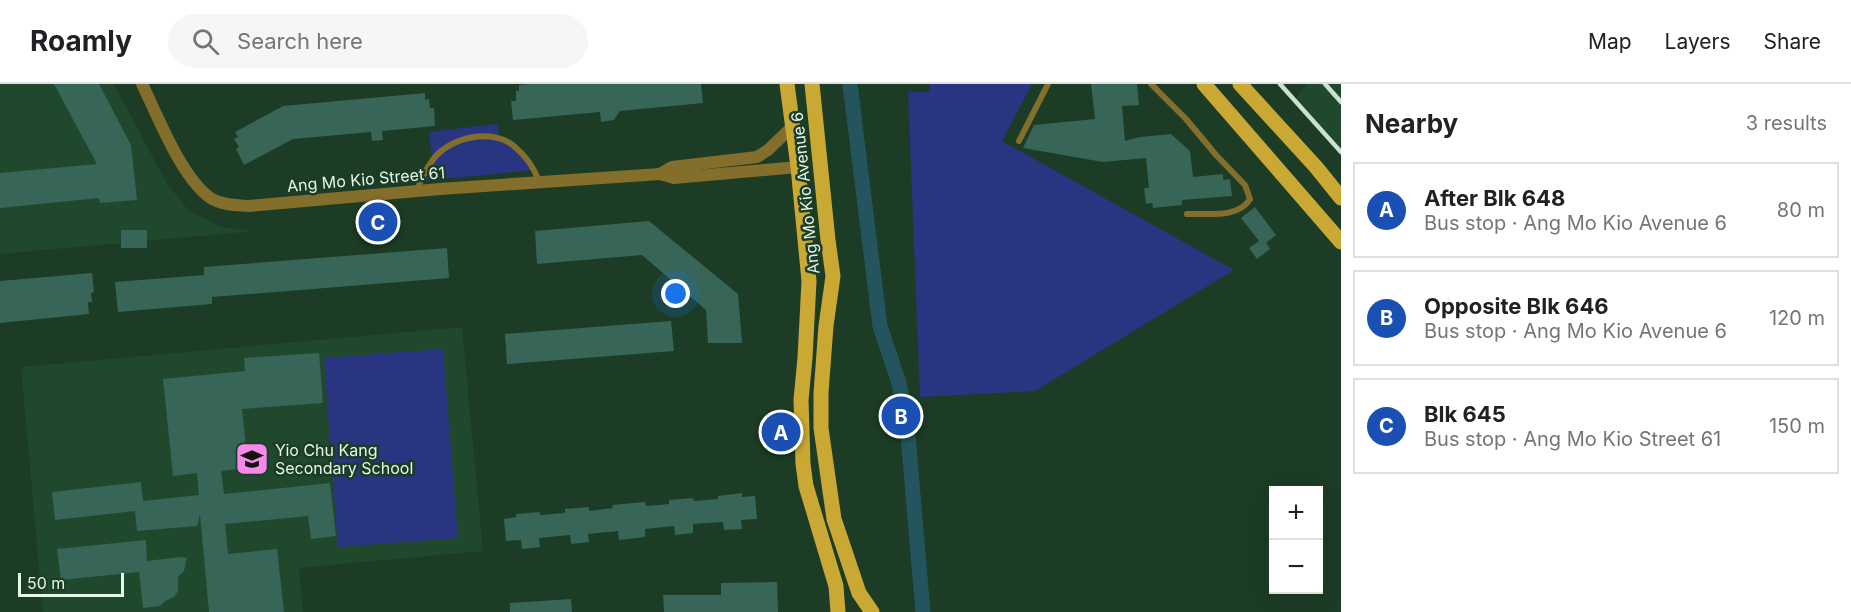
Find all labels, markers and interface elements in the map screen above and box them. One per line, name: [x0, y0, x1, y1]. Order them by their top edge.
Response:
search box: [168, 14, 588, 68]
text: Roamly: [30, 24, 132, 58]
icon: search: [189, 25, 222, 58]
text: Search here: [237, 28, 363, 54]
text: Map: [1588, 29, 1632, 54]
text: Layers: [1665, 29, 1731, 54]
text: Share: [1764, 29, 1821, 54]
text: Nearby: [1365, 108, 1458, 139]
street label: Ang Mo Kio Avenue 6: [787, 111, 823, 275]
text: 3 results: [1746, 111, 1827, 135]
street label: Ang Mo Kio Street 61: [286, 162, 446, 196]
text: After Blk 648: [1424, 185, 1565, 211]
text: A: [1379, 198, 1394, 222]
text: 80 m: [1777, 198, 1825, 222]
pin: C: [358, 200, 398, 244]
text: Bus stop · Ang Mo Kio Avenue 6: [1424, 211, 1727, 235]
your location: [661, 279, 690, 308]
text: Opposite Blk 646: [1424, 293, 1609, 319]
text: B: [1380, 306, 1393, 330]
text: 120 m: [1769, 306, 1825, 330]
text: Bus stop · Ang Mo Kio Avenue 6: [1424, 319, 1727, 343]
pin: B: [882, 394, 920, 438]
text: Blk 645: [1424, 401, 1506, 427]
pin: A: [762, 410, 800, 454]
text: C: [1379, 414, 1394, 438]
text: 150 m: [1769, 414, 1825, 438]
text: Bus stop · Ang Mo Kio Street 61: [1424, 427, 1721, 451]
place label: Yio Chu Kang Secondary School: [275, 440, 413, 478]
school or university icon: Yio Chu Kang Secondary School: [234, 441, 270, 477]
map controls: [1269, 486, 1323, 594]
button: +: [1269, 486, 1323, 540]
button: −: [1269, 540, 1323, 594]
scale bar: [18, 570, 124, 598]
text: 50 m: [27, 573, 65, 593]

